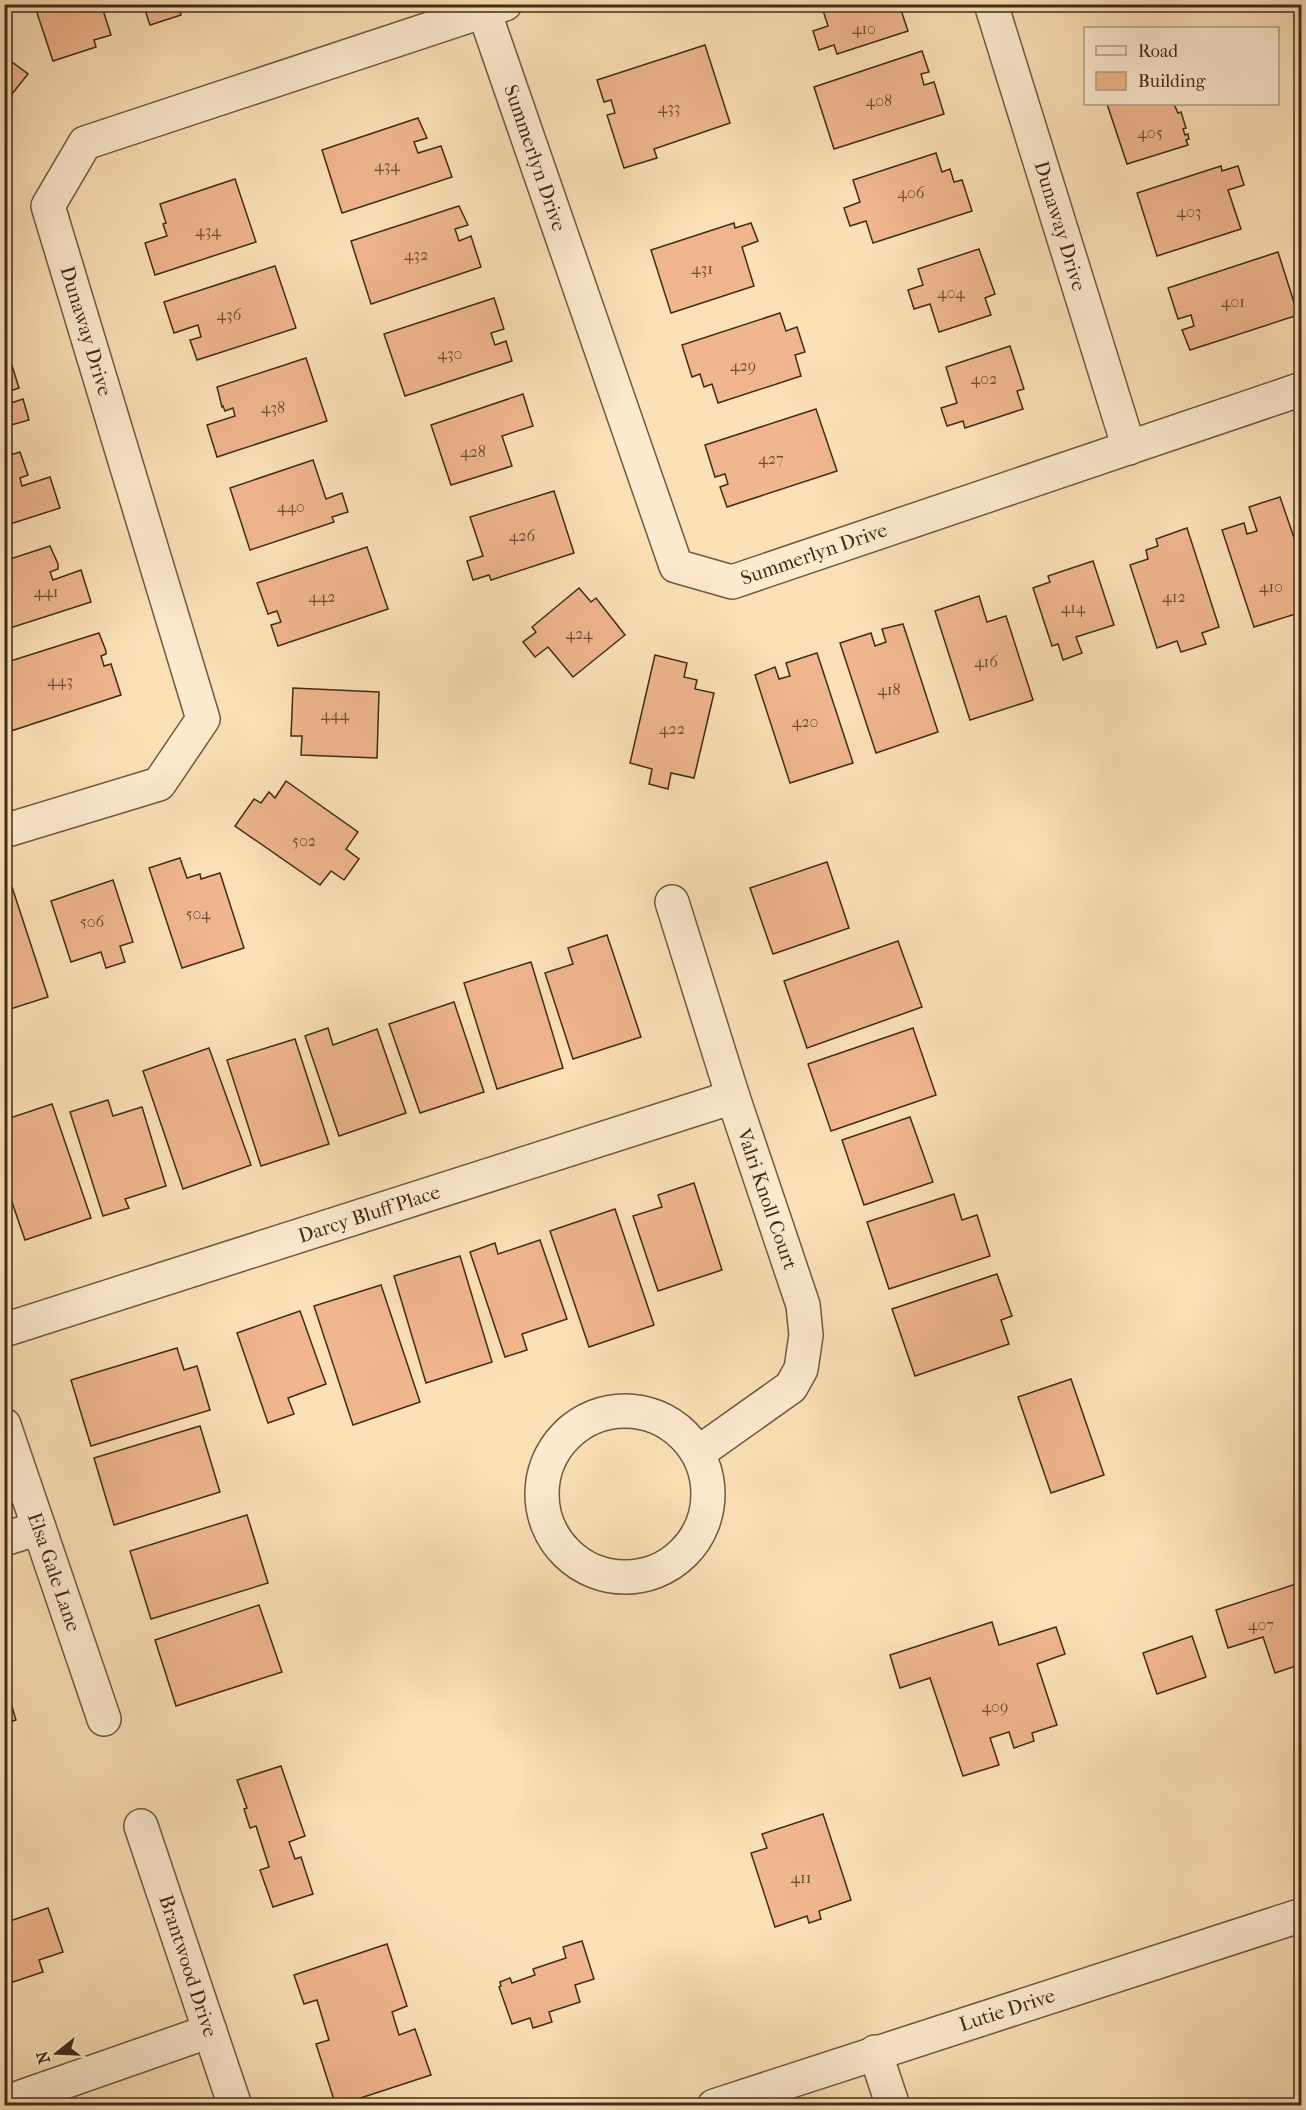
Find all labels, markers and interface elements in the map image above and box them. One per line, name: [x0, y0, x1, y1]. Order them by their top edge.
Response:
house number: 410: [852, 19, 876, 38]
legend: [1084, 27, 1279, 105]
text: Road: [1138, 41, 1178, 62]
text: Building: [1138, 71, 1206, 92]
street label: Summerlyn Drive: [499, 82, 571, 234]
house number: 408: [866, 91, 892, 110]
house number: 433: [658, 98, 680, 117]
house number: 405: [1137, 123, 1163, 142]
house number: 434: [374, 156, 400, 175]
street label: Dunaway Drive: [1029, 158, 1091, 294]
house number: 406: [898, 183, 925, 202]
house number: 403: [1177, 202, 1201, 221]
house number: 434: [195, 221, 221, 240]
house number: 432: [404, 245, 428, 264]
house number: 431: [691, 259, 713, 278]
street label: Dunaway Drive: [55, 263, 117, 399]
house number: 404: [937, 283, 965, 302]
house number: 401: [1221, 292, 1245, 311]
house number: 436: [217, 305, 242, 324]
house number: 430: [438, 344, 462, 363]
house number: 429: [730, 356, 756, 375]
house number: 402: [971, 369, 997, 388]
house number: 438: [261, 398, 285, 417]
house number: 428: [460, 442, 486, 461]
house number: 427: [758, 449, 784, 468]
house number: 440: [277, 497, 305, 516]
street label: Summerlyn Drive: [738, 518, 890, 590]
house number: 426: [509, 526, 536, 545]
house number: 410: [1259, 577, 1283, 596]
house number: 441: [34, 582, 58, 601]
house number: 442: [308, 587, 336, 606]
house number: 412: [1162, 587, 1186, 606]
house number: 414: [1061, 598, 1086, 617]
house number: 424: [565, 624, 593, 643]
house number: 416: [974, 652, 998, 671]
house number: 443: [47, 671, 73, 690]
house number: 418: [877, 680, 901, 699]
house number: 444: [321, 705, 350, 724]
house number: 420: [792, 712, 818, 731]
house number: 422: [659, 719, 685, 738]
house number: 502: [292, 831, 316, 850]
house number: 504: [186, 904, 211, 923]
house number: 506: [80, 912, 105, 931]
street label: Valri Knoll Court: [732, 1125, 802, 1272]
street label: Darcy Bluff Place: [295, 1180, 443, 1248]
street label: Elsa Gale Lane: [23, 1509, 85, 1635]
house number: 407: [1248, 1615, 1274, 1634]
house number: 409: [982, 1697, 1008, 1716]
house number: 411: [791, 1868, 811, 1887]
street label: Brantwood Drive: [154, 1892, 222, 2040]
street label: Lutie Drive: [956, 1984, 1058, 2036]
north arrow: [27, 2023, 87, 2083]
text: N: [32, 2048, 54, 2066]

